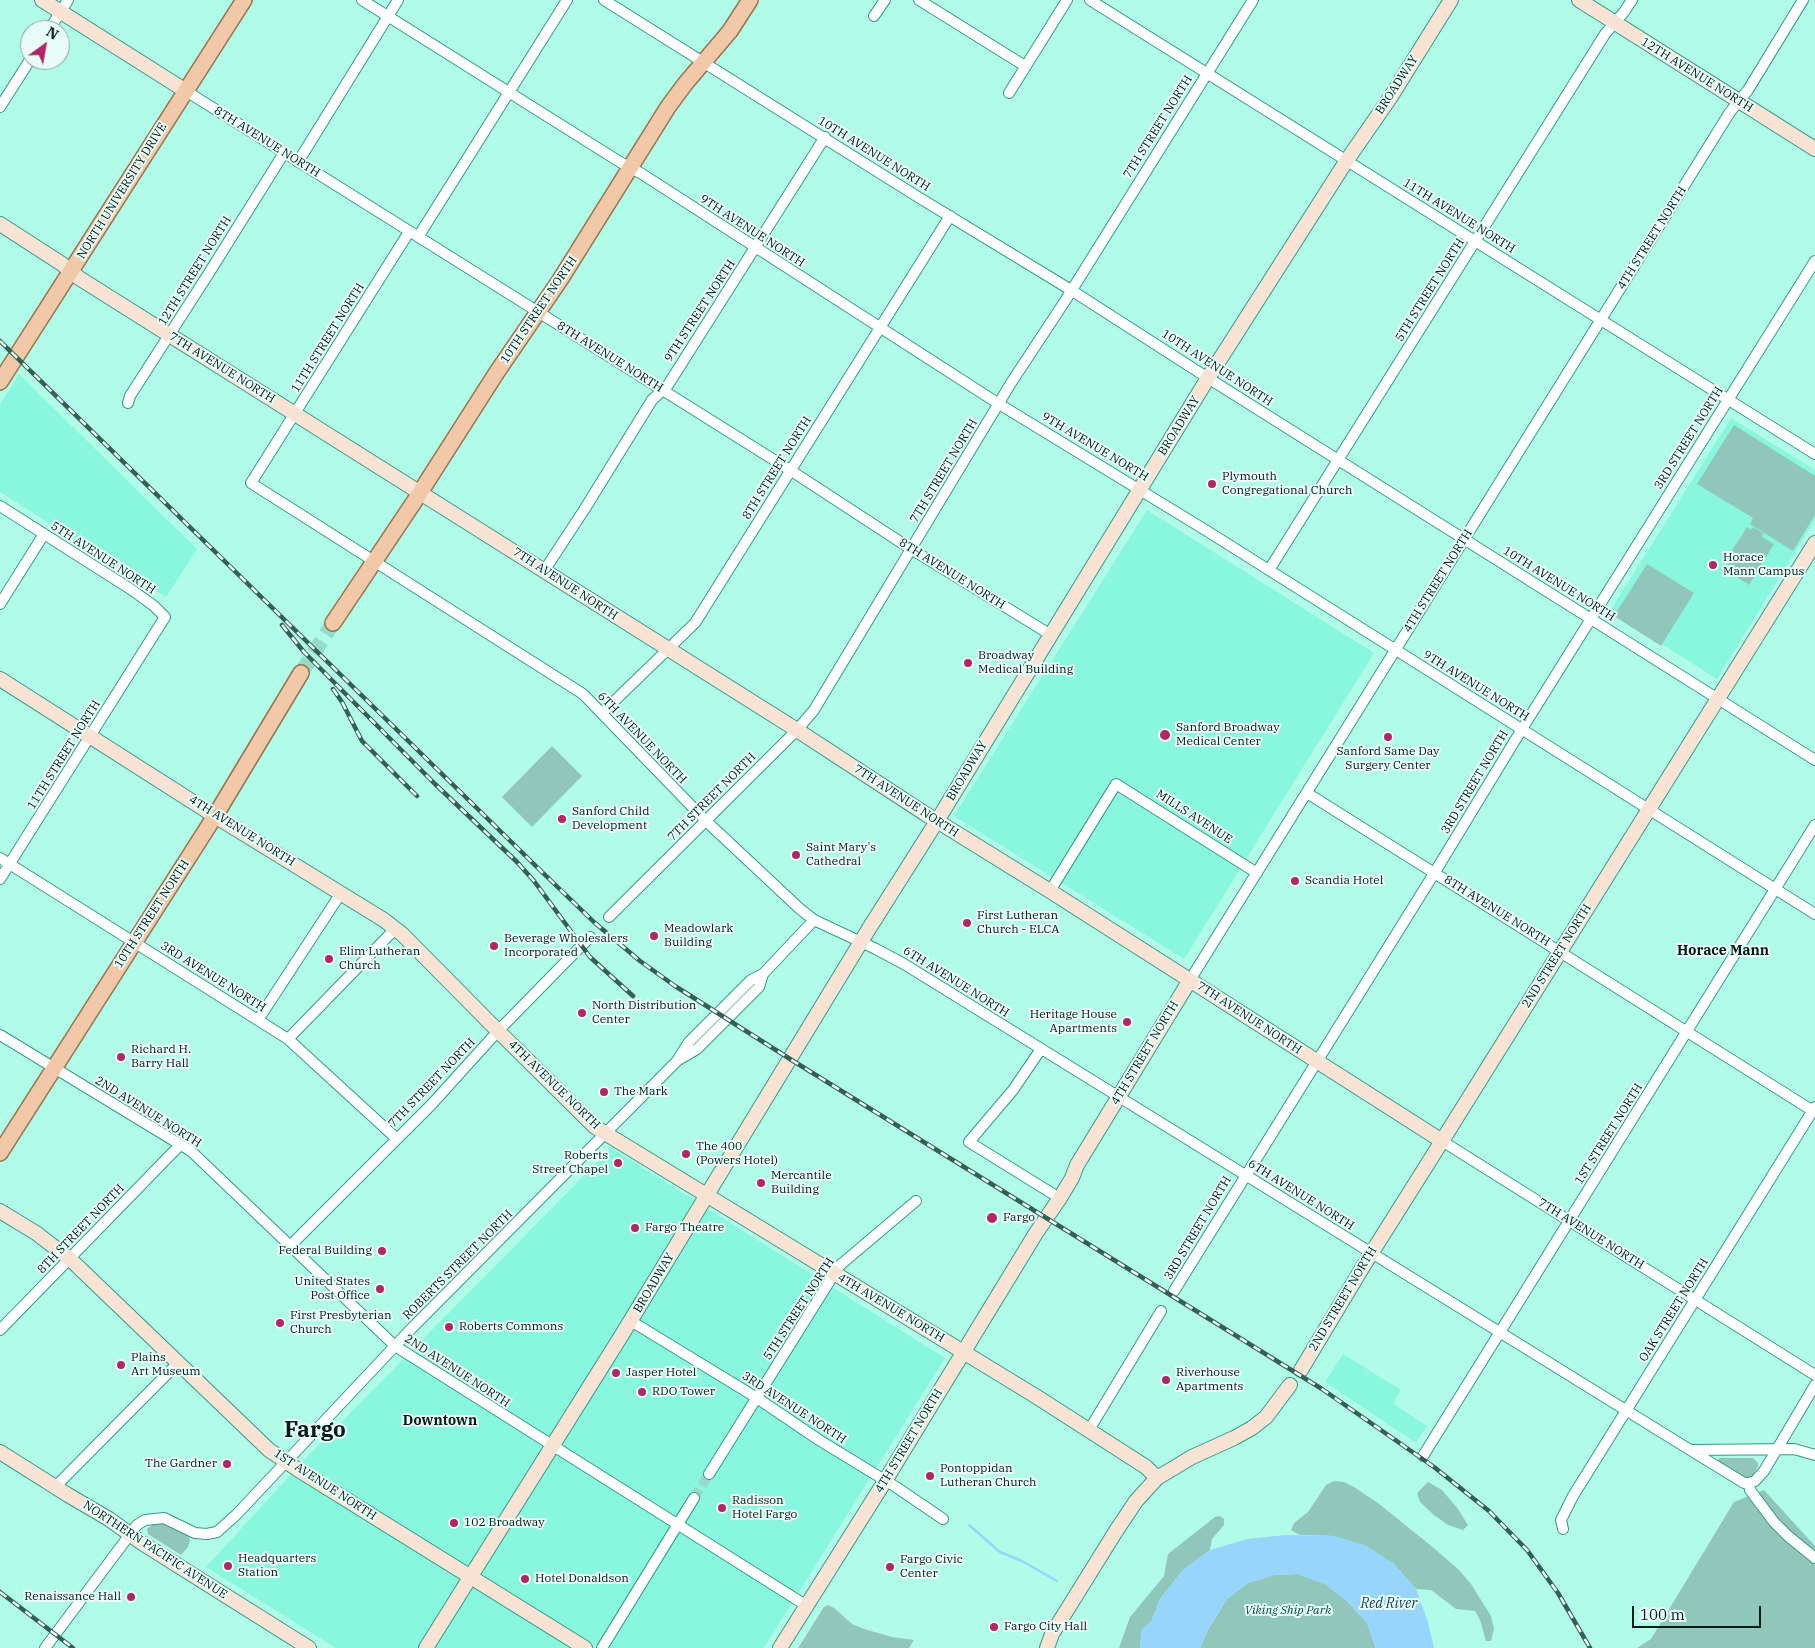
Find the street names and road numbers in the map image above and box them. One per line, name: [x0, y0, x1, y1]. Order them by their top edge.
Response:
street label: 12TH AVENUE NORTH: [1638, 35, 1756, 115]
street label: BROADWAY: [1373, 53, 1421, 117]
street label: 7TH STREET NORTH: [1120, 73, 1196, 181]
street label: 8TH AVENUE NORTH: [211, 104, 323, 180]
street label: 10TH AVENUE NORTH: [815, 114, 933, 194]
street label: NORTH UNIVERSITY DRIVE: [74, 120, 170, 262]
street label: 11TH AVENUE NORTH: [1400, 176, 1518, 256]
street label: 4TH STREET NORTH: [1614, 184, 1690, 292]
street label: 9TH AVENUE NORTH: [697, 192, 807, 270]
street label: 12TH STREET NORTH: [155, 214, 235, 328]
street label: 5TH STREET NORTH: [1392, 236, 1468, 344]
street label: 10TH STREET NORTH: [498, 254, 580, 366]
street label: 9TH STREET NORTH: [662, 257, 738, 365]
street label: 11TH STREET NORTH: [288, 281, 368, 395]
street label: 8TH AVENUE NORTH: [554, 319, 666, 395]
street label: 10TH AVENUE NORTH: [1159, 327, 1275, 409]
street label: 7TH AVENUE NORTH: [166, 330, 278, 406]
street label: 3RD STREET NORTH: [1652, 384, 1726, 492]
street label: BROADWAY: [1155, 394, 1203, 458]
street label: 9TH AVENUE NORTH: [1039, 409, 1151, 485]
street label: 8TH STREET NORTH: [739, 414, 815, 522]
street label: 7TH STREET NORTH: [907, 416, 981, 526]
street label: 5TH AVENUE NORTH: [48, 519, 158, 597]
street label: 4TH STREET NORTH: [1400, 527, 1476, 635]
street label: 8TH AVENUE NORTH: [896, 536, 1008, 612]
street label: 10TH AVENUE NORTH: [1500, 544, 1618, 624]
street label: 7TH AVENUE NORTH: [510, 545, 620, 623]
street label: 9TH AVENUE NORTH: [1420, 648, 1532, 724]
street label: 6TH AVENUE NORTH: [594, 689, 690, 787]
street label: 11TH STREET NORTH: [24, 698, 104, 812]
street label: 3RD STREET NORTH: [1438, 728, 1512, 836]
street label: BROADWAY: [944, 739, 990, 803]
street label: 7TH STREET NORTH: [665, 750, 759, 844]
street label: 7TH AVENUE NORTH: [851, 762, 961, 840]
street label: MILLS AVENUE: [1153, 787, 1235, 847]
street label: 4TH AVENUE NORTH: [186, 793, 298, 869]
street label: 10TH STREET NORTH: [112, 857, 192, 971]
street label: 8TH AVENUE NORTH: [1441, 873, 1553, 949]
street label: 2ND STREET NORTH: [1519, 901, 1595, 1011]
street label: 3RD AVENUE NORTH: [158, 939, 268, 1015]
street label: 6TH AVENUE NORTH: [900, 944, 1012, 1020]
street label: 7TH AVENUE NORTH: [1194, 979, 1304, 1057]
street label: 4TH STREET NORTH: [1108, 998, 1182, 1108]
street label: 7TH STREET NORTH: [385, 1035, 479, 1131]
street label: 4TH AVENUE NORTH: [505, 1037, 603, 1133]
street label: 2ND AVENUE NORTH: [92, 1073, 204, 1151]
street label: 1ST STREET NORTH: [1572, 1081, 1646, 1187]
street label: 6TH AVENUE NORTH: [1245, 1157, 1357, 1233]
street label: 3RD STREET NORTH: [1161, 1174, 1235, 1282]
street label: 8TH STREET NORTH: [34, 1181, 128, 1277]
street label: 7TH AVENUE NORTH: [1535, 1196, 1647, 1272]
street label: ROBERTS STREET NORTH: [400, 1207, 516, 1323]
street label: 2ND STREET NORTH: [1306, 1244, 1380, 1354]
street label: BROADWAY: [631, 1251, 677, 1315]
street label: 5TH STREET NORTH: [761, 1255, 837, 1363]
street label: OAK STREET NORTH: [1636, 1255, 1712, 1365]
street label: 4TH AVENUE NORTH: [835, 1270, 947, 1346]
street label: 2ND AVENUE NORTH: [402, 1332, 512, 1410]
street label: 3RD AVENUE NORTH: [739, 1369, 849, 1447]
street label: 4TH STREET NORTH: [872, 1386, 946, 1496]
street label: 1ST AVENUE NORTH: [271, 1446, 379, 1524]
street label: NORTHERN PACIFIC AVENUE: [80, 1498, 230, 1602]

